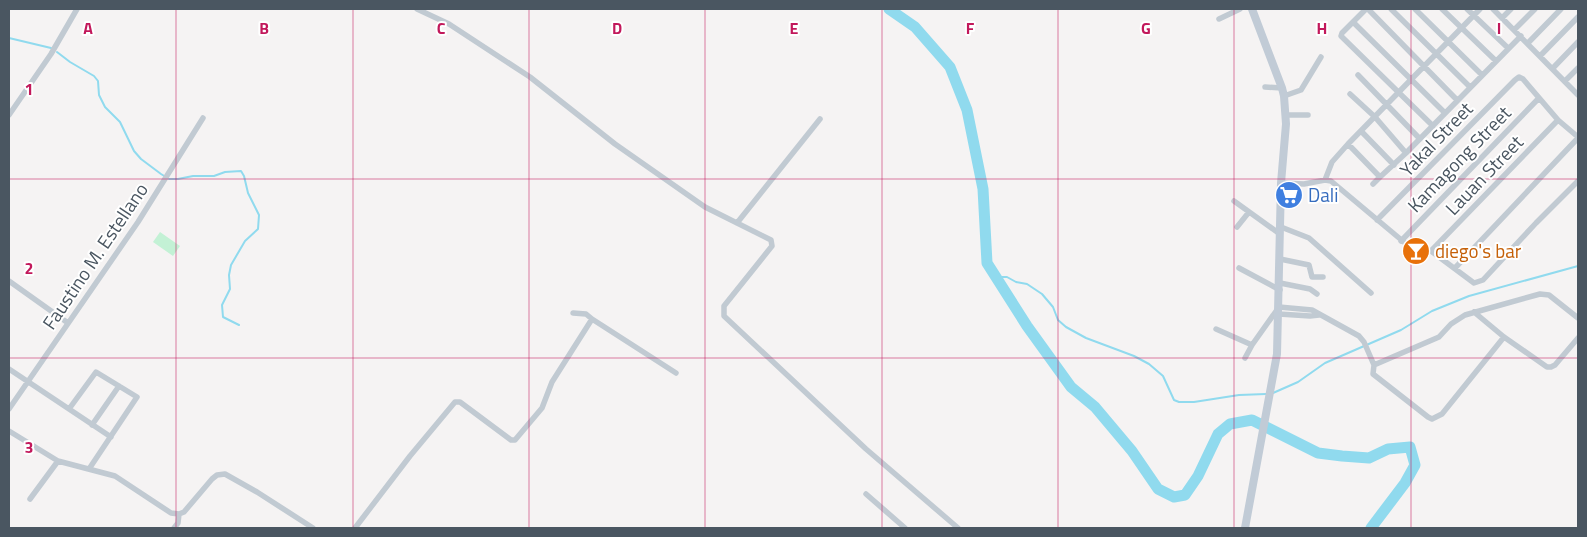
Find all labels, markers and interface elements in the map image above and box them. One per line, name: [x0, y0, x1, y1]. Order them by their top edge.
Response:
text: A: [83, 16, 93, 40]
text: B: [259, 16, 269, 40]
text: C: [437, 16, 446, 40]
text: D: [612, 16, 622, 40]
text: E: [790, 16, 799, 40]
text: F: [966, 16, 975, 40]
text: G: [1141, 16, 1151, 40]
text: H: [1317, 16, 1327, 40]
text: I: [1497, 16, 1501, 40]
text: 1: [25, 77, 33, 101]
street label: Yakal Street: [1392, 94, 1479, 183]
street label: Kamagong Street: [1400, 98, 1517, 219]
street label: Lauan Street: [1438, 128, 1530, 221]
street label: Faustino M. Estellano: [35, 177, 155, 335]
supermarket icon: Dali: [1274, 180, 1304, 210]
place label: Dali: [1308, 180, 1338, 209]
bar icon: diego's bar: [1401, 236, 1431, 266]
place label: diego's bar: [1435, 236, 1522, 265]
text: 2: [25, 256, 33, 280]
text: 3: [25, 435, 33, 459]

